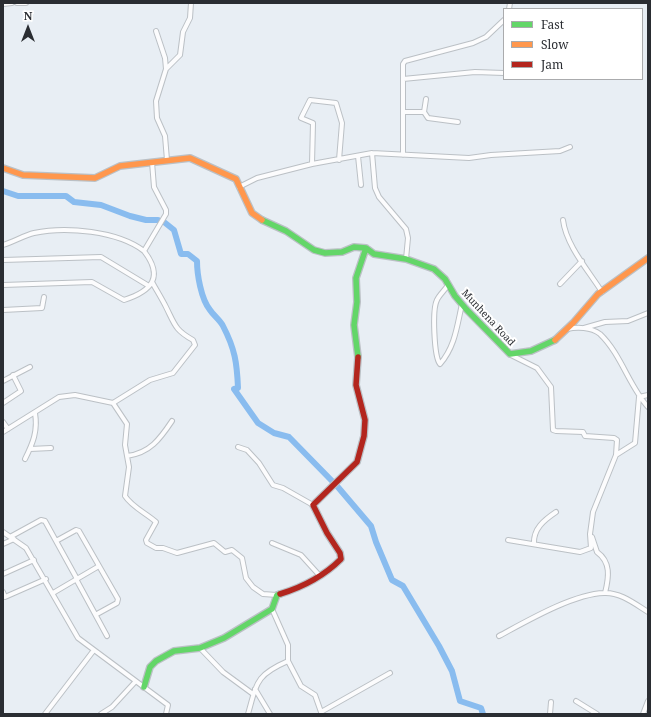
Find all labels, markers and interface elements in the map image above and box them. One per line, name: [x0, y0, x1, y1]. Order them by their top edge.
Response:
north arrow: [8, 8, 48, 48]
text: N: [24, 8, 32, 23]
legend: [503, 8, 643, 80]
text: Fast: [541, 16, 564, 33]
text: Slow: [541, 36, 569, 53]
text: Jam: [541, 56, 563, 73]
street label: Munhena Road: [459, 287, 517, 349]

